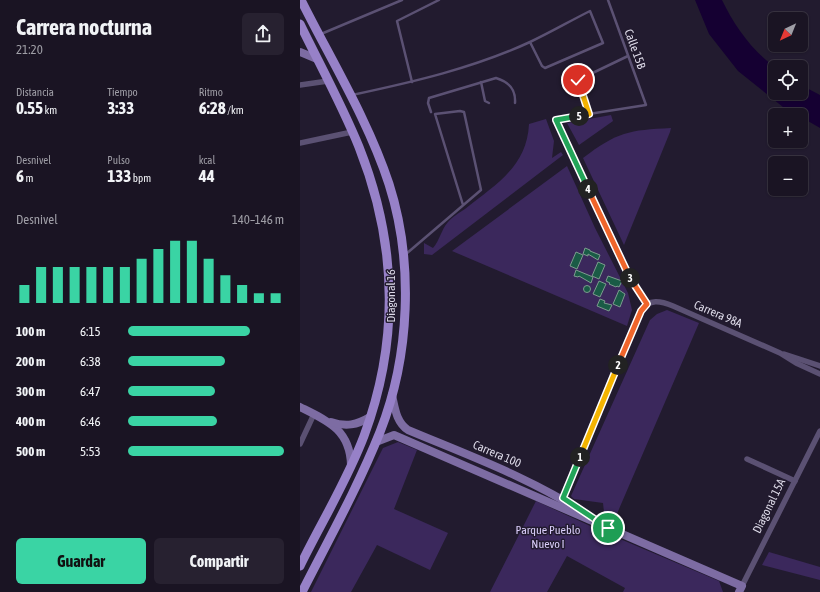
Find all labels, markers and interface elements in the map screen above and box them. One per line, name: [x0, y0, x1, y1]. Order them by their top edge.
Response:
north arrow: [768, 12, 808, 52]
map controls: [768, 12, 808, 196]
button: share: [242, 13, 284, 55]
text: Carrera nocturna: [16, 14, 152, 40]
street label: Calle 15B: [621, 27, 649, 71]
text: 21:20: [16, 42, 43, 57]
button: locate: [768, 60, 808, 100]
pin: [561, 63, 595, 97]
icon: check: [567, 69, 589, 91]
text: Distancia: [16, 86, 54, 98]
text: Tiempo: [107, 86, 138, 98]
text: Ritmo: [199, 86, 223, 98]
text: 0.55: [16, 98, 43, 118]
text: 3:33: [107, 98, 134, 118]
text: 6:28: [199, 98, 226, 118]
text: km: [43, 104, 57, 116]
text: /km: [226, 104, 244, 116]
pin: 5: [569, 106, 589, 126]
button: +: [768, 108, 808, 148]
text: 5: [576, 110, 582, 122]
text: Desnivel: [16, 154, 51, 166]
text: Pulso: [107, 154, 130, 166]
text: kcal: [199, 154, 215, 166]
button: −: [768, 156, 808, 196]
text: 6: [16, 166, 24, 186]
text: 133: [107, 166, 131, 186]
text: 44: [199, 166, 215, 186]
text: m: [24, 172, 33, 184]
text: bpm: [131, 172, 151, 184]
pin: 4: [578, 179, 598, 199]
text: 4: [585, 183, 591, 195]
text: Desnivel: [16, 212, 58, 227]
text: 140–146 m: [232, 212, 284, 227]
pin: 3: [620, 268, 640, 288]
street label: Diagonal 16: [384, 269, 398, 323]
text: 3: [627, 272, 633, 284]
street label: Carrera 98A: [692, 298, 744, 330]
text: 100 m: [16, 324, 45, 339]
text: 6:15: [80, 324, 101, 339]
text: 200 m: [16, 354, 45, 369]
text: 6:38: [80, 354, 101, 369]
pin: 2: [608, 355, 628, 375]
text: 2: [615, 359, 621, 371]
text: 300 m: [16, 384, 45, 399]
text: 6:47: [80, 384, 101, 399]
text: 400 m: [16, 414, 45, 429]
text: 6:46: [80, 414, 101, 429]
street label: Carrera 100: [471, 438, 524, 471]
text: 500 m: [16, 444, 45, 459]
text: 5:53: [80, 444, 101, 459]
pin: 1: [570, 447, 590, 467]
text: 1: [577, 451, 583, 463]
street label: Diagonal 15A: [750, 476, 788, 536]
pin: [591, 511, 625, 545]
icon: arrive: [597, 517, 619, 539]
park label: Parque Pueblo Nuevo I: [516, 523, 581, 551]
button: Guardar: [16, 538, 146, 584]
button: Compartir: [154, 538, 284, 584]

